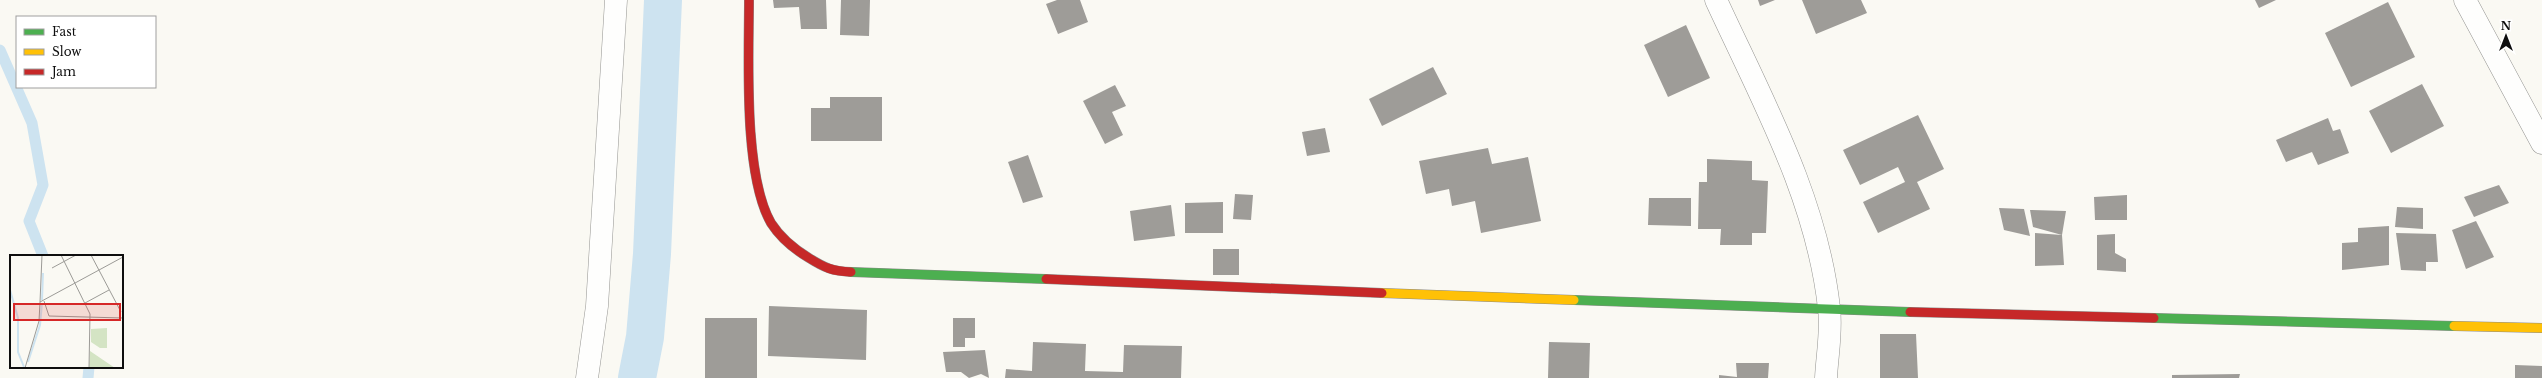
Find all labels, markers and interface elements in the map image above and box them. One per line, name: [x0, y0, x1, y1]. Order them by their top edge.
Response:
legend: [16, 16, 156, 88]
north arrow: [2486, 16, 2526, 56]
text: N: [2501, 19, 2512, 33]
text: Fast: [52, 24, 77, 39]
text: Slow: [52, 44, 82, 59]
text: Jam: [50, 64, 76, 79]
inset map: [10, 255, 123, 368]

